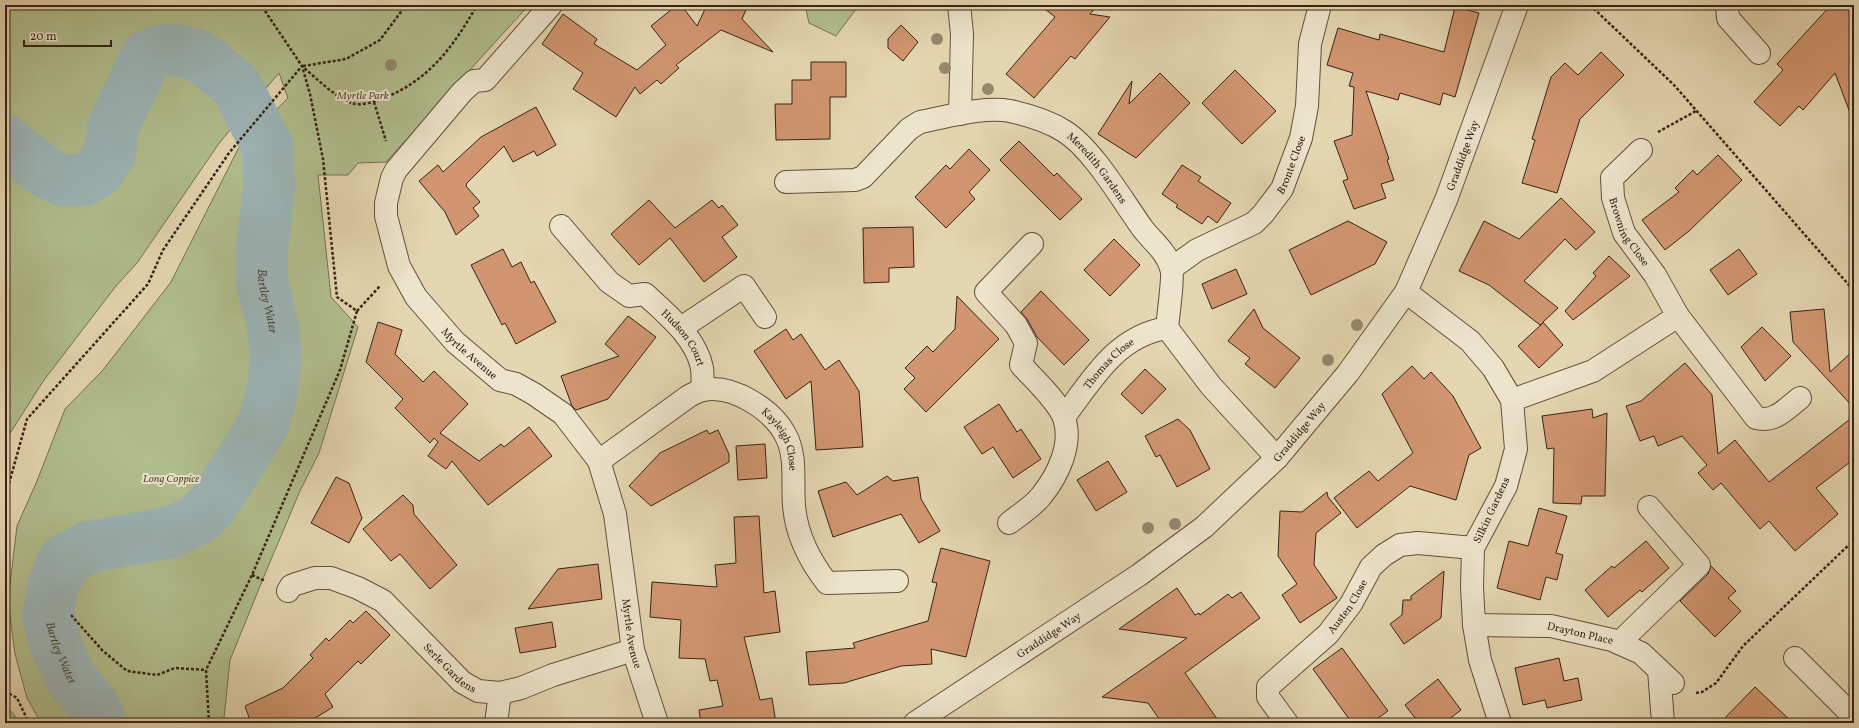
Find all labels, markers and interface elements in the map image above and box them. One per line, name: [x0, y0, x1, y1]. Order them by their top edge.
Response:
scale bar: [24, 22, 111, 48]
text: 20 m: [30, 29, 57, 45]
park label: Myrtle Park: [336, 89, 389, 104]
street label: Graddidge Way: [1444, 118, 1483, 193]
street label: Meredith Gardens: [1063, 129, 1130, 207]
street label: Bronte Close: [1274, 134, 1310, 198]
street label: Browning Close: [1604, 196, 1652, 270]
water label: Bartley Water: [253, 269, 281, 335]
street label: Hudson Court: [657, 306, 707, 368]
street label: Myrtle Avenue: [437, 325, 500, 384]
street label: Thomas Close: [1081, 335, 1137, 393]
street label: Graddidge Way: [1271, 399, 1330, 466]
street label: Kayleigh Close: [758, 405, 799, 471]
park label: Long Coppice: [143, 472, 199, 487]
street label: Silkin Gardens: [1470, 475, 1514, 546]
street label: Austen Close: [1325, 577, 1372, 638]
street label: Myrtle Avenue: [617, 598, 645, 671]
street label: Graddidge Way: [1014, 609, 1084, 663]
street label: Drayton Place: [1545, 619, 1614, 649]
water label: Bartley Water: [41, 620, 80, 689]
street label: Serle Gardens: [419, 641, 479, 698]

